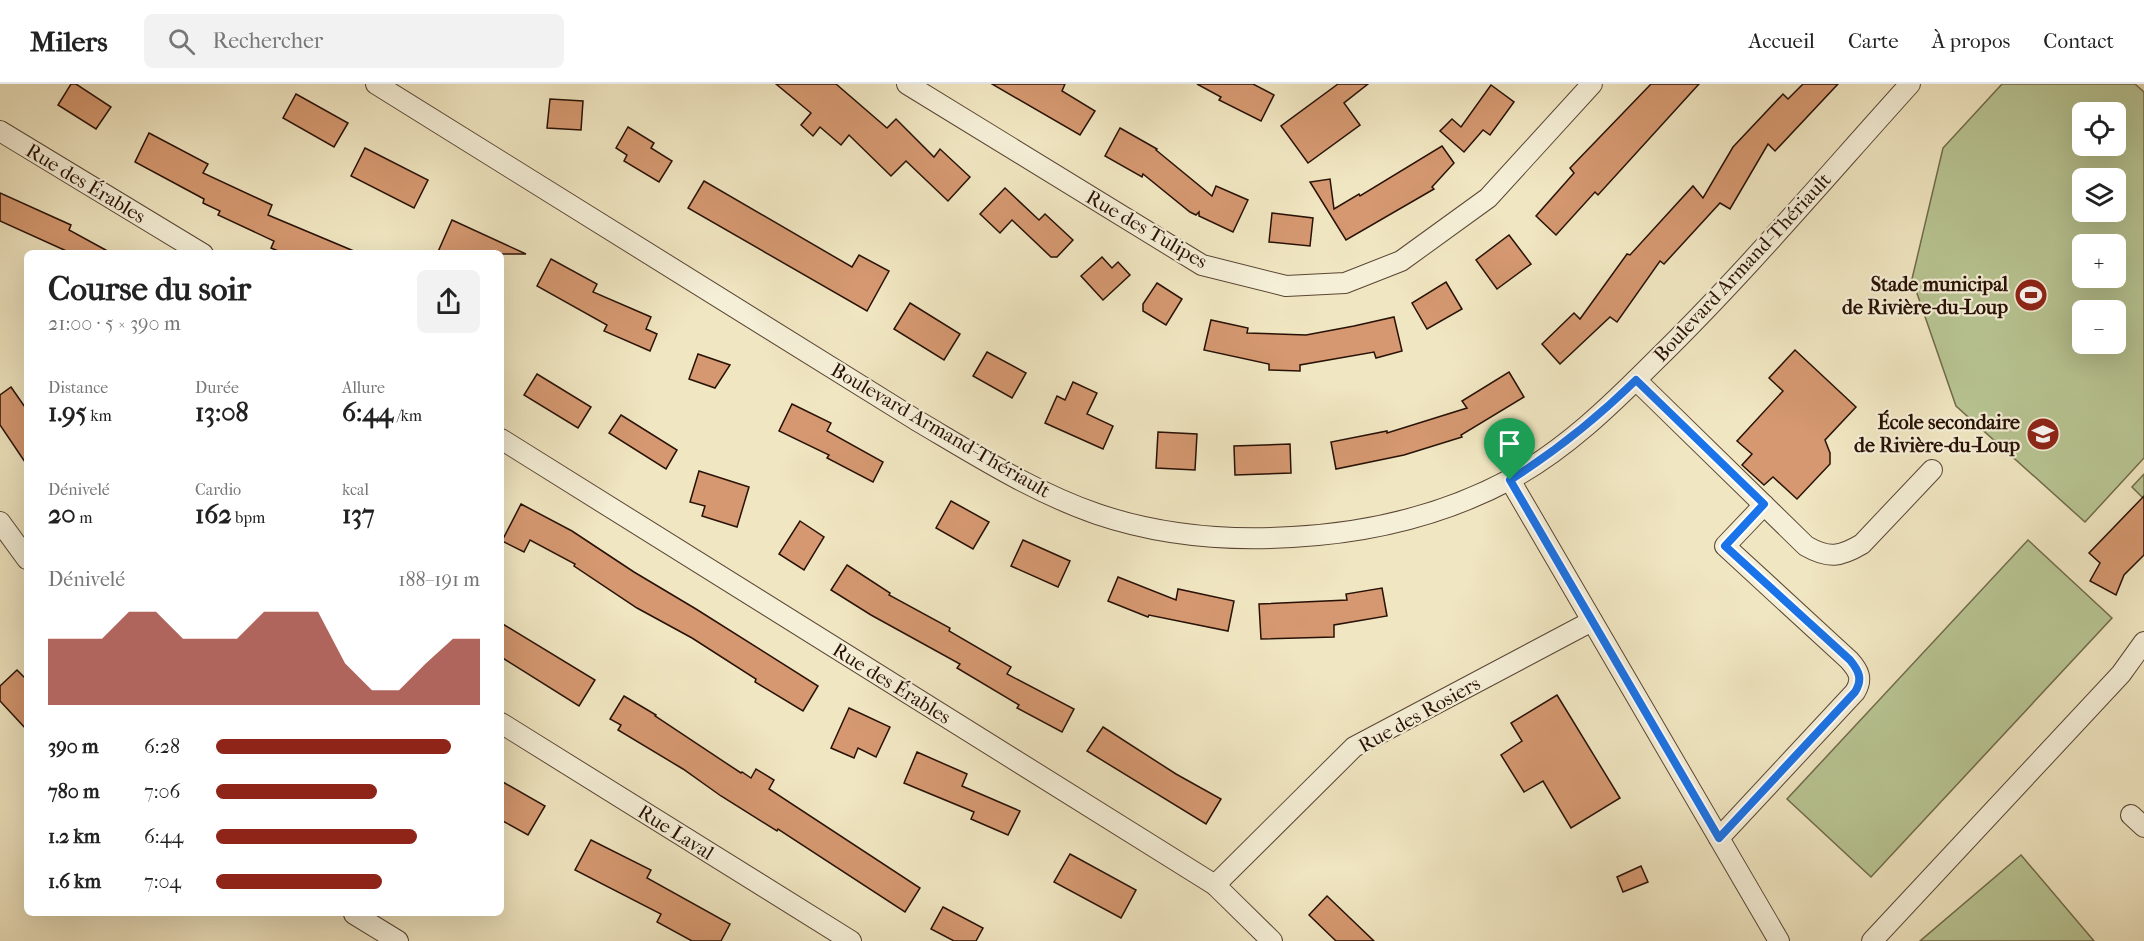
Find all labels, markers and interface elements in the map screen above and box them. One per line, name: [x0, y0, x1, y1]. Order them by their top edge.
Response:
search box: [144, 14, 564, 68]
text: Milers: [30, 25, 108, 58]
icon: search: [165, 25, 198, 58]
text: Rechercher: [213, 28, 323, 54]
text: Accueil: [1749, 29, 1815, 53]
text: Carte: [1848, 29, 1899, 53]
text: À propos: [1932, 29, 2010, 53]
text: Contact: [2043, 29, 2114, 53]
map controls: [2072, 102, 2126, 354]
button: locate: [2072, 102, 2126, 156]
street label: Rue des Érables: [22, 138, 150, 228]
street label: Boulevard Armand-Thériault: [1649, 168, 1836, 366]
button: layers: [2072, 168, 2126, 222]
street label: Rue des Tulipes: [1082, 185, 1211, 273]
button: +: [2072, 234, 2126, 288]
text: Course du soir: [48, 270, 251, 309]
button: share: [417, 270, 480, 333]
place label: Stade municipal de Rivière-du-Loup: [1842, 273, 2008, 319]
sports icon: Stade municipal de Rivière-du-Loup: [2013, 277, 2049, 313]
button: −: [2072, 300, 2126, 354]
text: 21:00 · 5 × 390 m: [48, 312, 181, 335]
street label: Boulevard Armand-Thériault: [827, 358, 1054, 503]
text: Distance: [48, 378, 108, 397]
text: Durée: [195, 378, 239, 397]
text: Allure: [342, 378, 385, 397]
text: 1.95: [48, 397, 87, 428]
text: 13:08: [195, 397, 249, 428]
text: 6:44: [342, 397, 393, 428]
text: km: [87, 406, 112, 425]
text: /km: [393, 406, 422, 425]
place label: École secondaire de Rivière-du-Loup: [1854, 409, 2020, 457]
school or university icon: École secondaire de Rivière-du-Loup: [2025, 416, 2061, 452]
pin: [1484, 418, 1535, 480]
icon: arrive: [1493, 427, 1526, 460]
text: Dénivelé: [48, 480, 110, 499]
text: Cardio: [195, 480, 241, 499]
text: kcal: [342, 480, 369, 499]
text: 20: [48, 499, 76, 530]
text: 162: [195, 499, 232, 530]
text: 137: [342, 499, 375, 530]
text: m: [76, 508, 92, 527]
text: bpm: [232, 508, 265, 527]
text: Dénivelé: [48, 568, 125, 591]
text: 188–191 m: [398, 568, 480, 591]
street label: Rue des Érables: [828, 637, 956, 729]
street label: Rue des Rosiers: [1354, 672, 1484, 757]
text: 390 m: [48, 735, 99, 758]
text: 6:28: [144, 735, 180, 758]
text: 780 m: [48, 780, 100, 803]
text: 7:06: [144, 780, 180, 803]
street label: Rue Laval: [634, 800, 718, 865]
text: 1.2 km: [48, 825, 101, 848]
text: 6:44: [144, 825, 183, 848]
text: 1.6 km: [48, 870, 101, 893]
text: 7:04: [144, 870, 181, 893]

